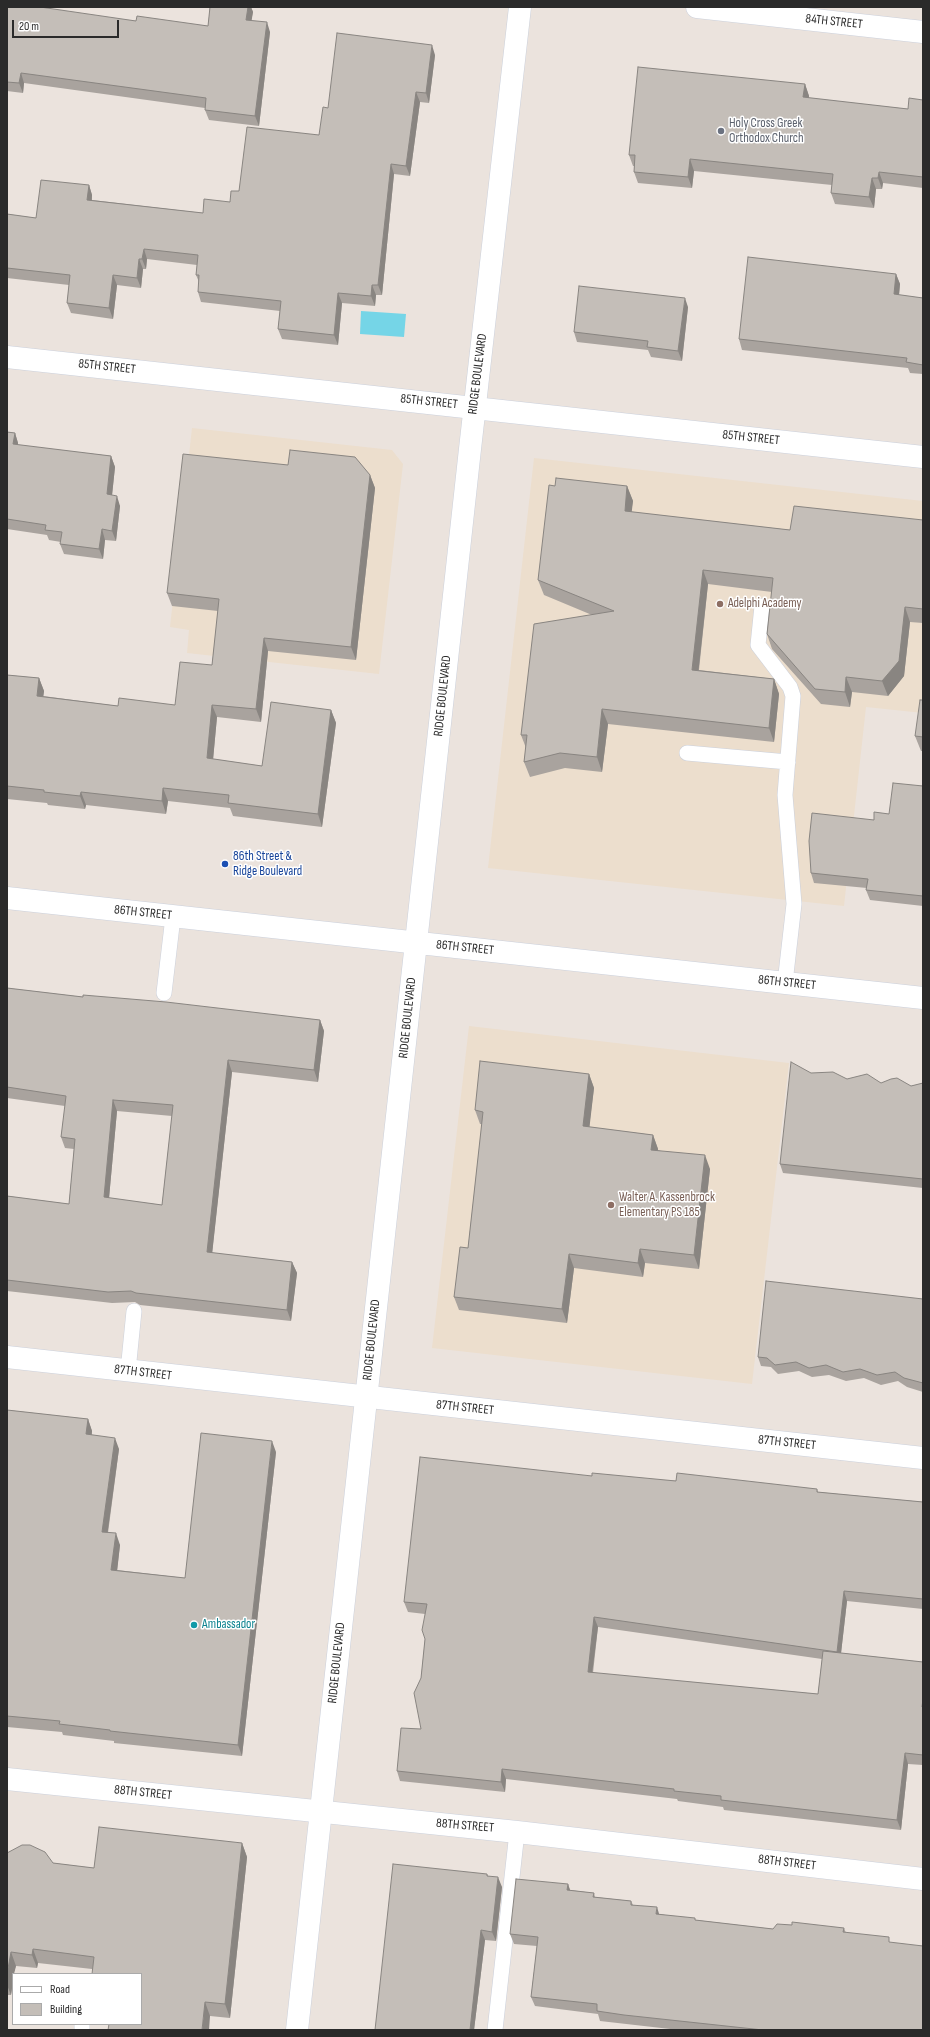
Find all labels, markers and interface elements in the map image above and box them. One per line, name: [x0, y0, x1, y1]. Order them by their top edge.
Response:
street label: 84TH STREET: [805, 11, 863, 33]
scale bar: [14, 12, 121, 38]
text: 20 m: [19, 19, 39, 34]
place label: Holy Cross Greek Orthodox Church: [729, 116, 803, 147]
marker: Holy Cross Greek Orthodox Church: [716, 126, 726, 136]
street label: RIDGE BOULEVARD: [465, 333, 491, 415]
street label: 85TH STREET: [78, 356, 136, 378]
street label: 85TH STREET: [400, 391, 458, 413]
street label: 85TH STREET: [722, 427, 780, 449]
place label: Adelphi Academy: [728, 596, 802, 612]
marker: Adelphi Academy: [715, 599, 725, 609]
street label: RIDGE BOULEVARD: [431, 655, 455, 737]
place label: 86th Street & Ridge Boulevard: [233, 849, 302, 880]
marker: 86th Street & Ridge Boulevard: [220, 859, 230, 869]
street label: 86TH STREET: [113, 902, 173, 924]
street label: 86TH STREET: [435, 937, 495, 959]
street label: 86TH STREET: [757, 972, 817, 994]
street label: RIDGE BOULEVARD: [396, 977, 420, 1059]
place label: Walter A. Kassenbrock Elementary PS 185: [619, 1190, 715, 1221]
marker: Walter A. Kassenbrock Elementary PS 185: [606, 1200, 616, 1210]
street label: RIDGE BOULEVARD: [360, 1299, 384, 1381]
street label: 87TH STREET: [113, 1362, 173, 1384]
street label: 87TH STREET: [435, 1397, 495, 1419]
street label: 87TH STREET: [757, 1432, 817, 1454]
place label: Ambassador: [202, 1617, 255, 1633]
marker: Ambassador: [189, 1620, 199, 1630]
street label: RIDGE BOULEVARD: [325, 1622, 349, 1704]
street label: 88TH STREET: [113, 1782, 173, 1804]
street label: 88TH STREET: [435, 1816, 495, 1836]
street label: 88TH STREET: [757, 1852, 817, 1874]
legend: [12, 1973, 142, 2025]
text: Road: [50, 1982, 70, 1997]
text: Building: [50, 2002, 82, 2017]

